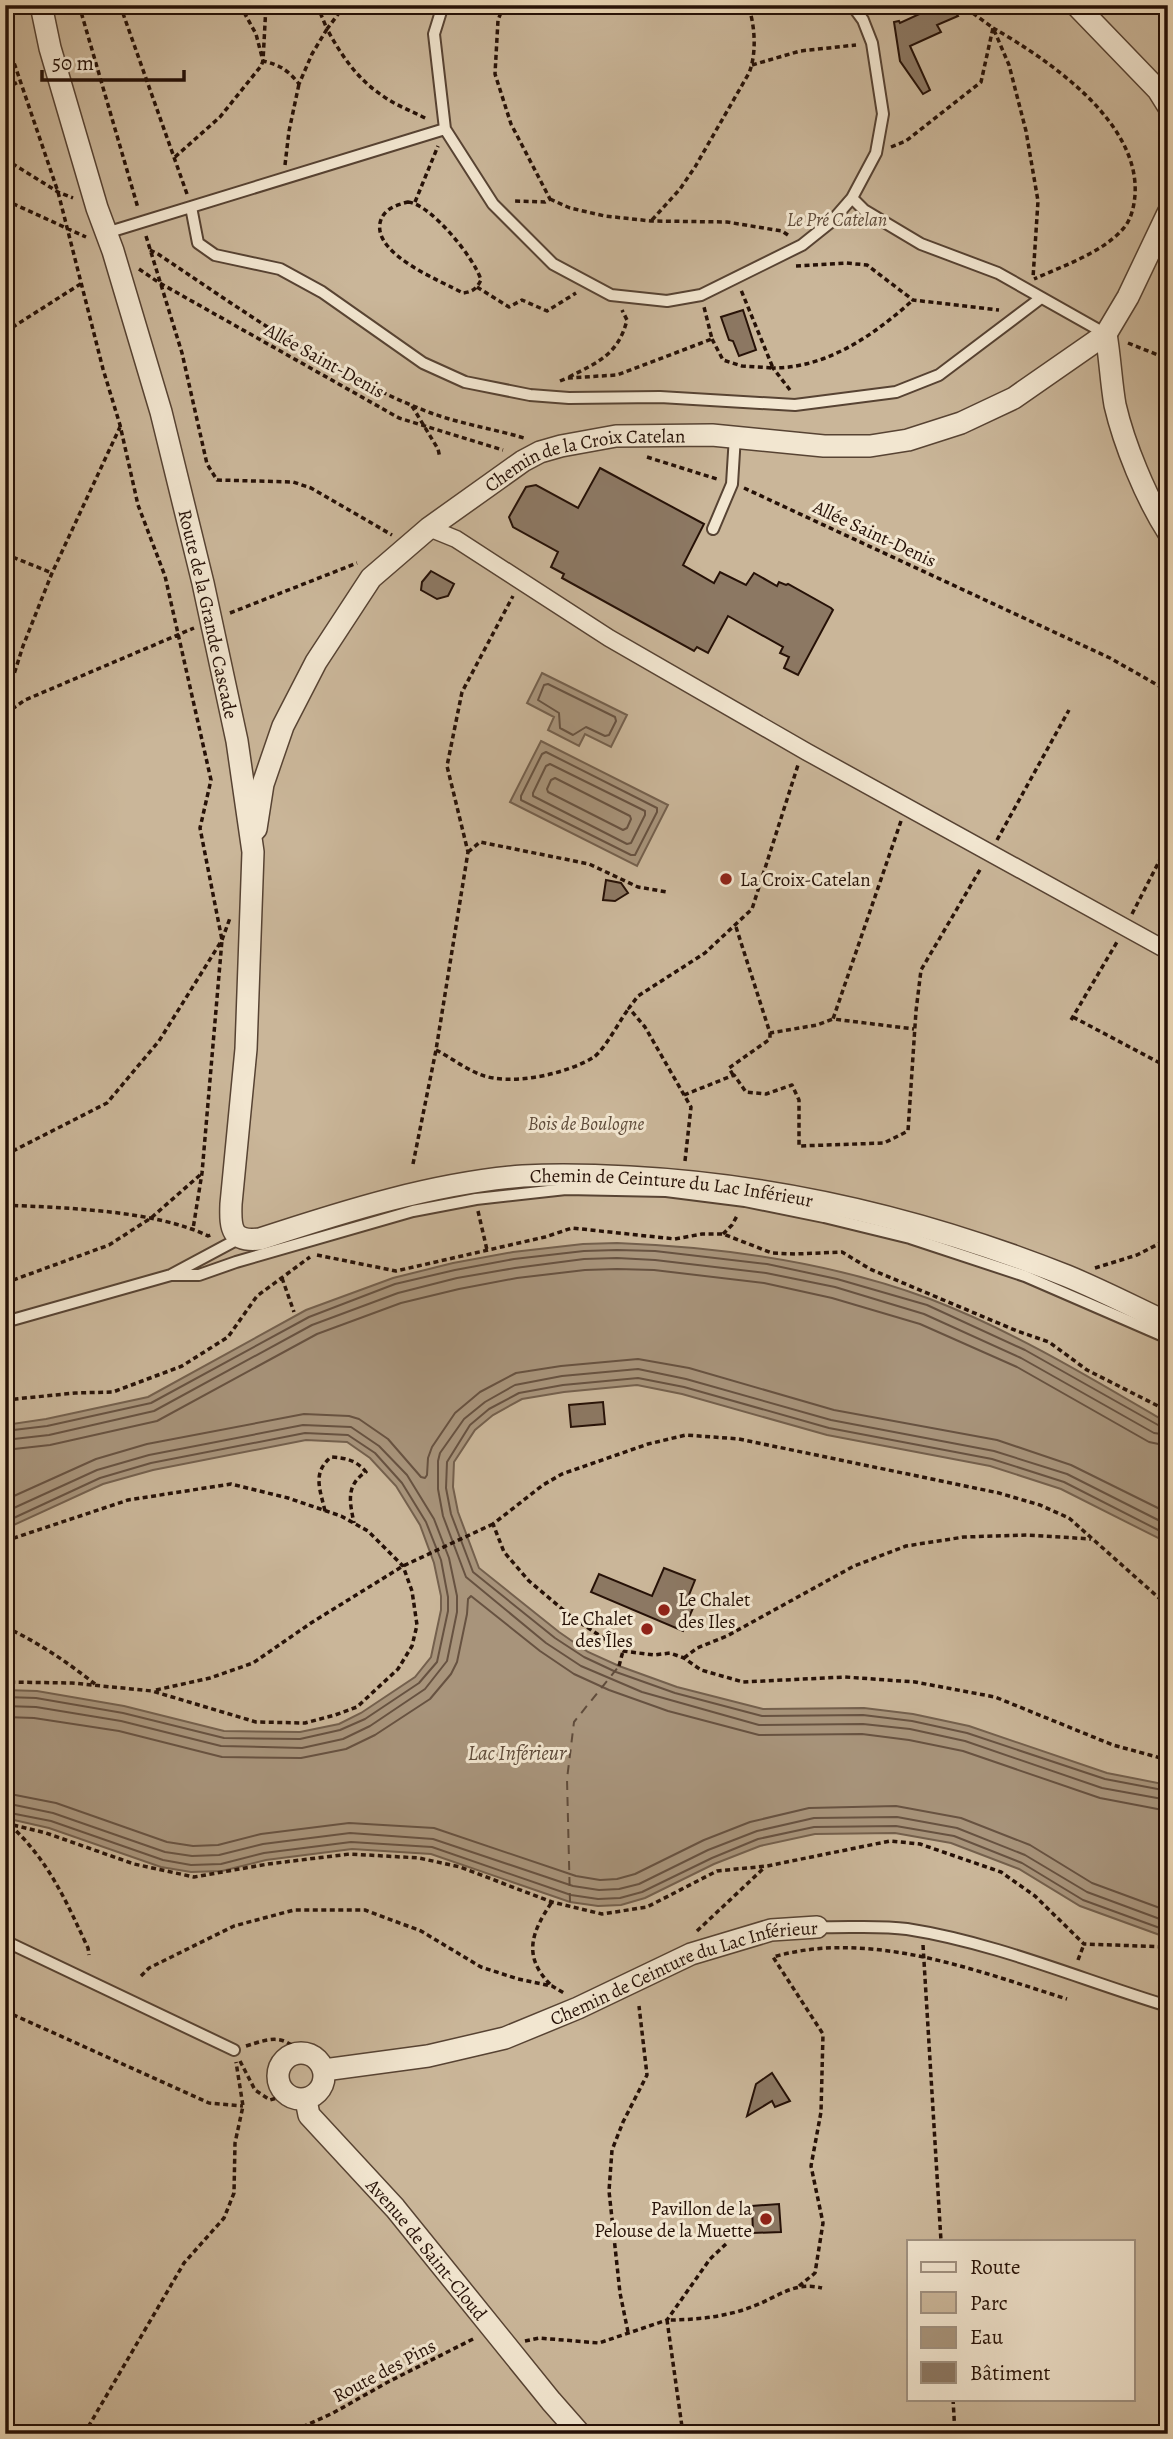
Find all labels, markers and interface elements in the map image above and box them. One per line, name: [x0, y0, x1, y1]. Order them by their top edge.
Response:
scale bar: [42, 38, 184, 82]
text: 50 m: [52, 49, 94, 77]
park label: Le Pré Catelan: [787, 207, 887, 233]
street label: Allée Saint-Denis: [259, 317, 389, 405]
street label: Chemin de la Croix Catelan: [479, 423, 686, 499]
street label: Allée Saint-Denis: [808, 494, 940, 574]
street label: Route de la Grande Cascade: [171, 507, 244, 721]
place label: La Croix-Catelan: [740, 867, 871, 893]
marker: La Croix-Catelan: [718, 871, 734, 887]
park label: Bois de Boulogne: [528, 1111, 645, 1137]
street label: Chemin de Ceinture du Lac Inférieur: [529, 1163, 815, 1214]
place label: Le Chalet des Iles: [678, 1587, 750, 1635]
marker: Le Chalet des Iles: [656, 1602, 672, 1618]
place label: Le Chalet des Îles: [561, 1606, 633, 1654]
marker: Le Chalet des Îles: [639, 1621, 655, 1637]
water label: Lac Inférieur: [468, 1739, 567, 1767]
street label: Chemin de Ceinture du Lac Inférieur: [546, 1915, 819, 2032]
street label: Avenue de Saint-Cloud: [359, 2172, 493, 2327]
place label: Pavillon de la Pelouse de la Muette: [594, 2196, 752, 2244]
marker: Pavillon de la Pelouse de la Muette: [758, 2211, 774, 2227]
legend: [907, 2240, 1134, 2400]
text: Route: [970, 2253, 1020, 2281]
text: Parc: [970, 2289, 1008, 2317]
text: Eau: [970, 2323, 1004, 2351]
street label: Route des Pins: [328, 2333, 441, 2409]
text: Bâtiment: [970, 2359, 1051, 2387]

